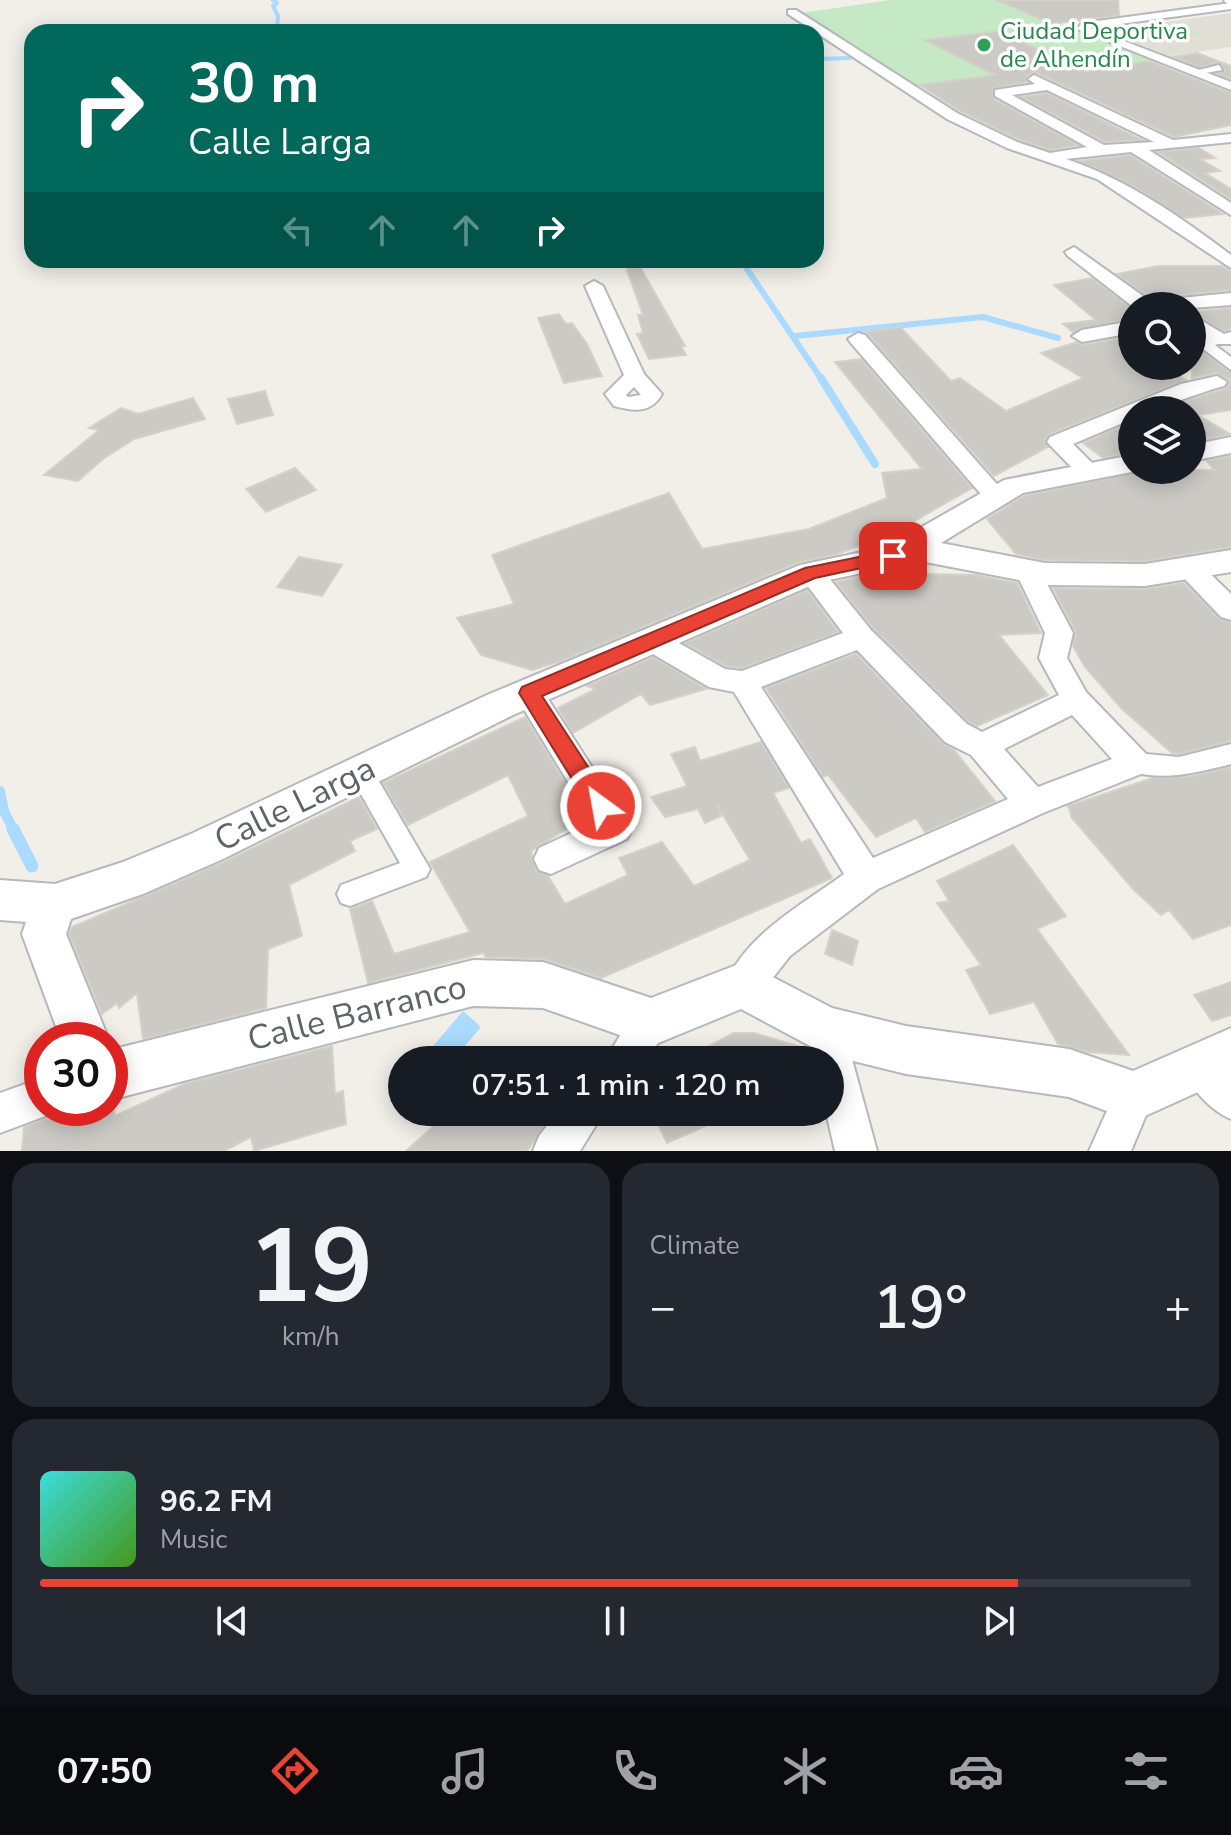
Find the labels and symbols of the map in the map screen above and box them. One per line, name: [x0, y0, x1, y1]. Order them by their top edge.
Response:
place label: Ciudad Deportiva de Alhendín: [1000, 15, 1188, 75]
marker: Ciudad Deportiva de Alhendín: [975, 36, 993, 54]
pin: [859, 522, 927, 590]
street label: Calle Larga: [207, 745, 383, 863]
position arrow: [559, 764, 643, 848]
street label: Calle Barranco: [243, 964, 471, 1062]
speed limit sign: 30: [24, 1022, 128, 1126]

